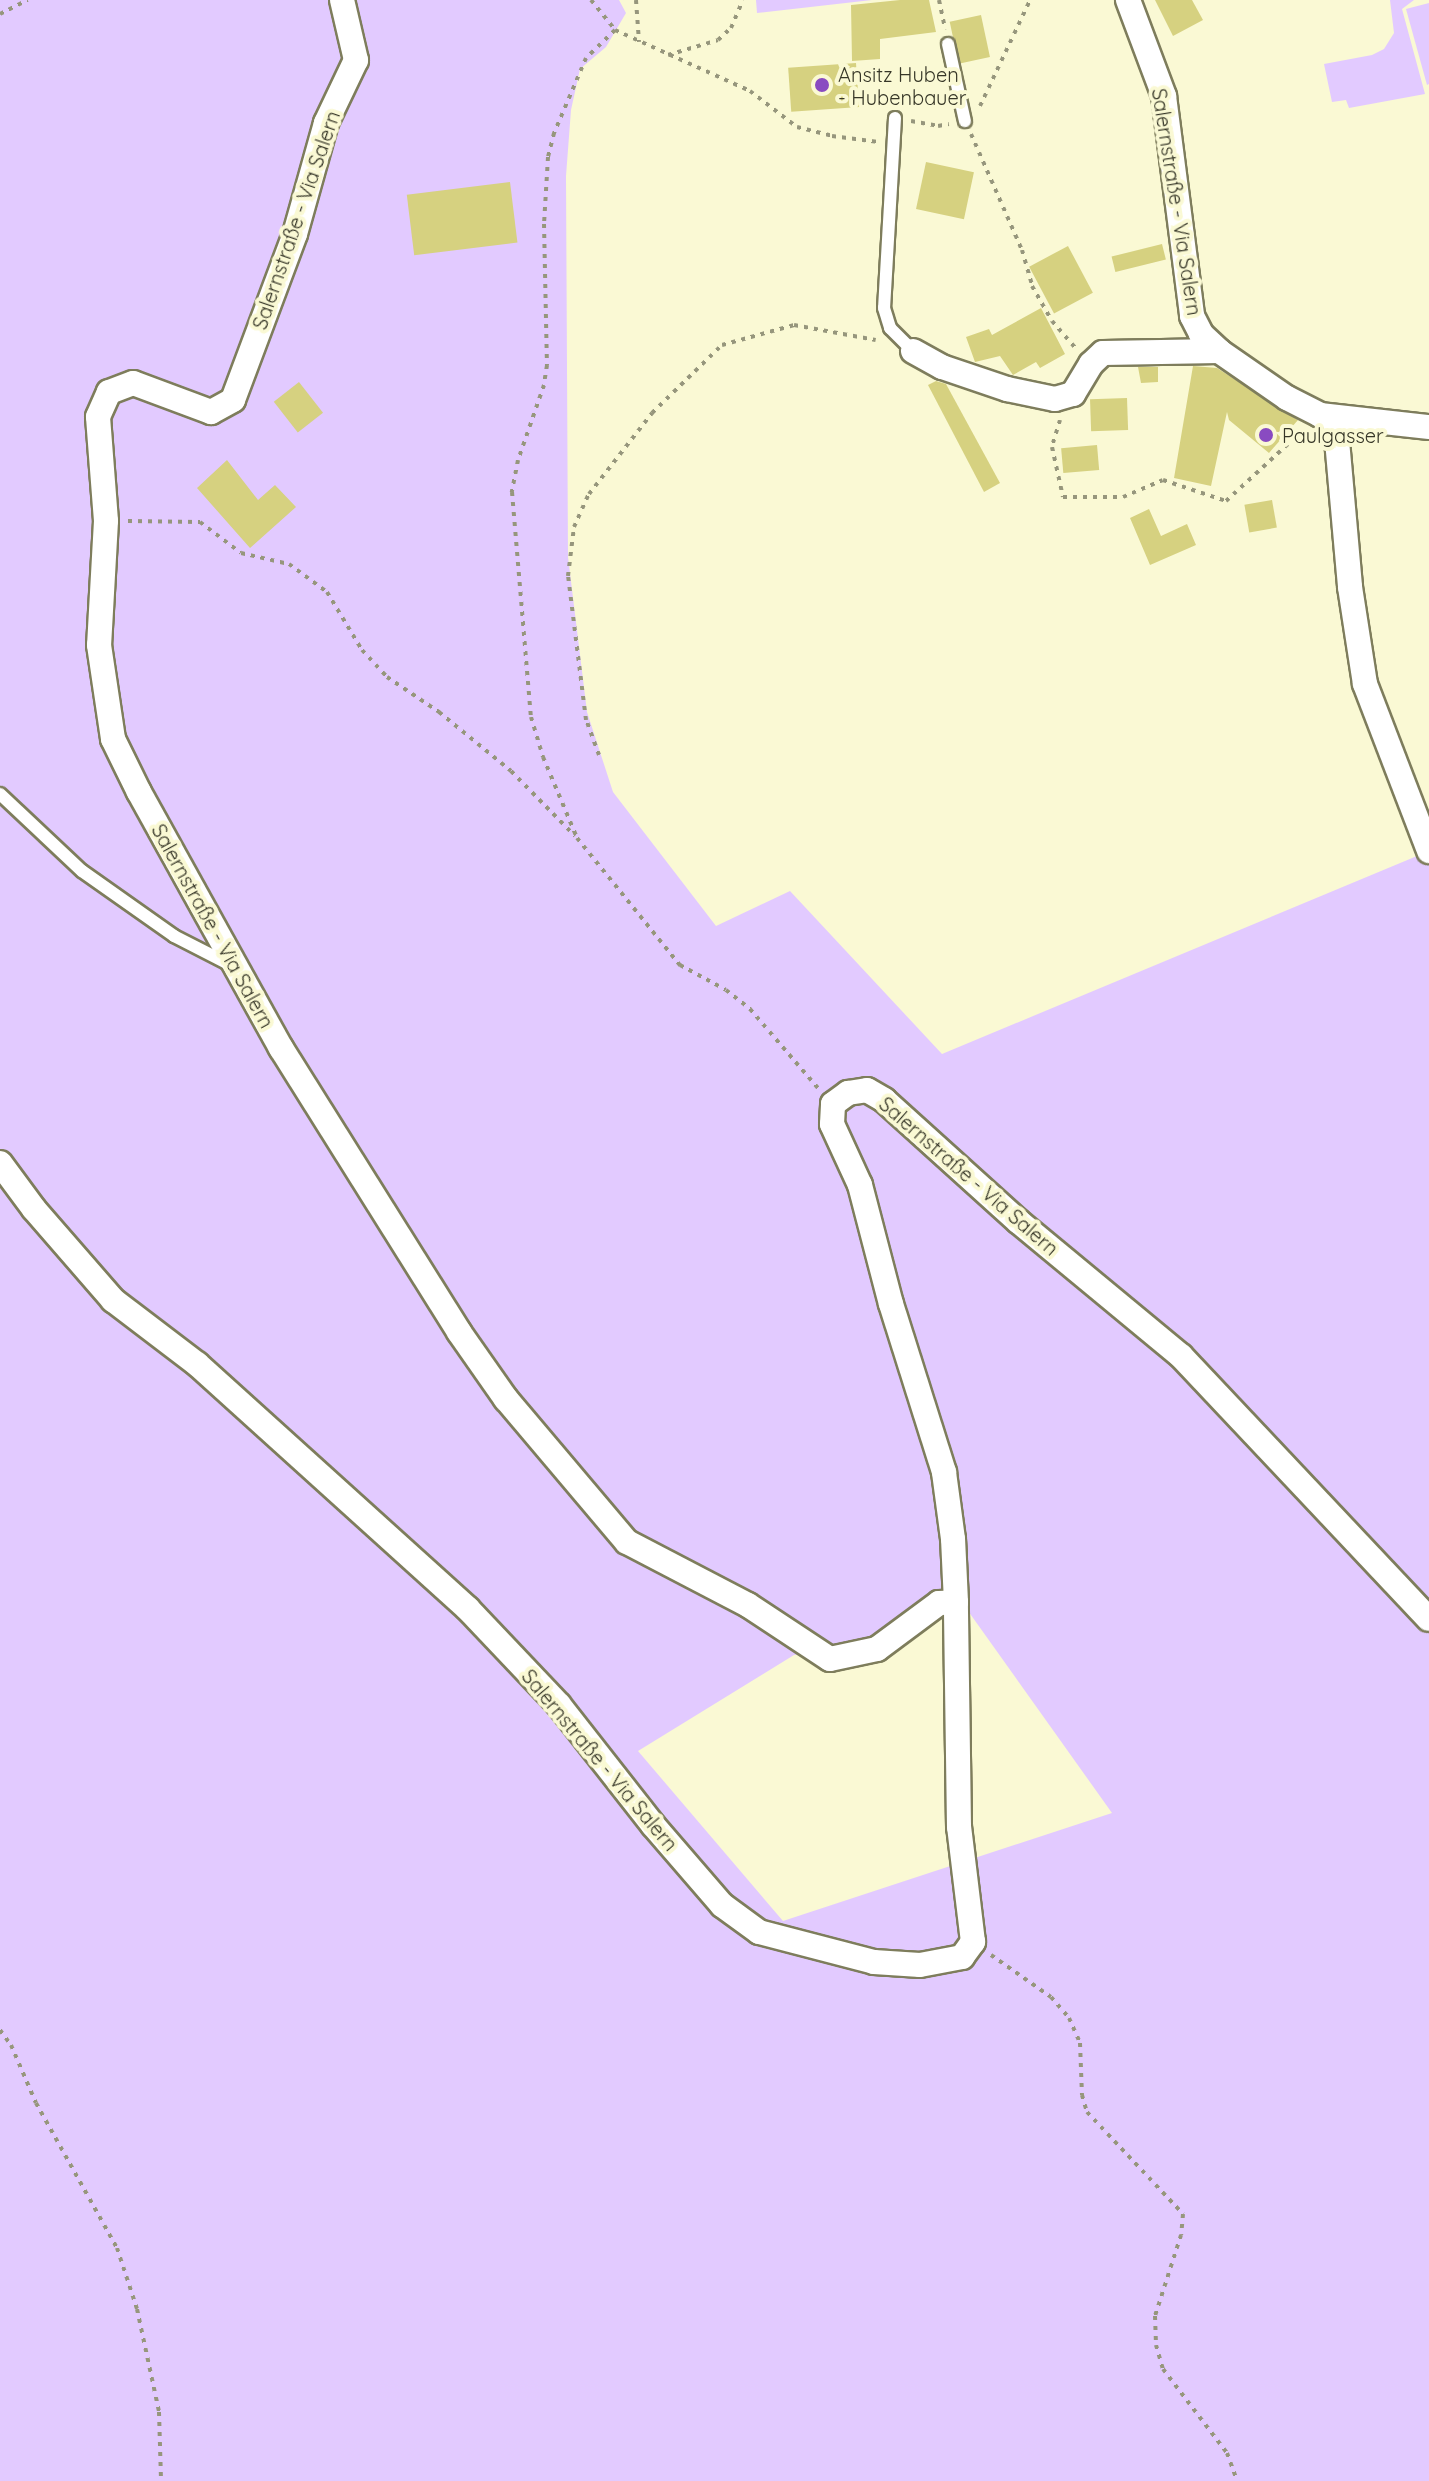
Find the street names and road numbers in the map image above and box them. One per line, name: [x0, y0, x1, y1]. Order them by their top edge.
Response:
street label: Salernstraße - Via Salern: [1147, 87, 1207, 317]
street label: Salernstraße - Via Salern: [247, 108, 345, 332]
street label: Salernstraße - Via Salern: [147, 820, 279, 1032]
street label: Salernstraße - Via Salern: [874, 1092, 1064, 1260]
street label: Salernstraße - Via Salern: [517, 1664, 683, 1856]

